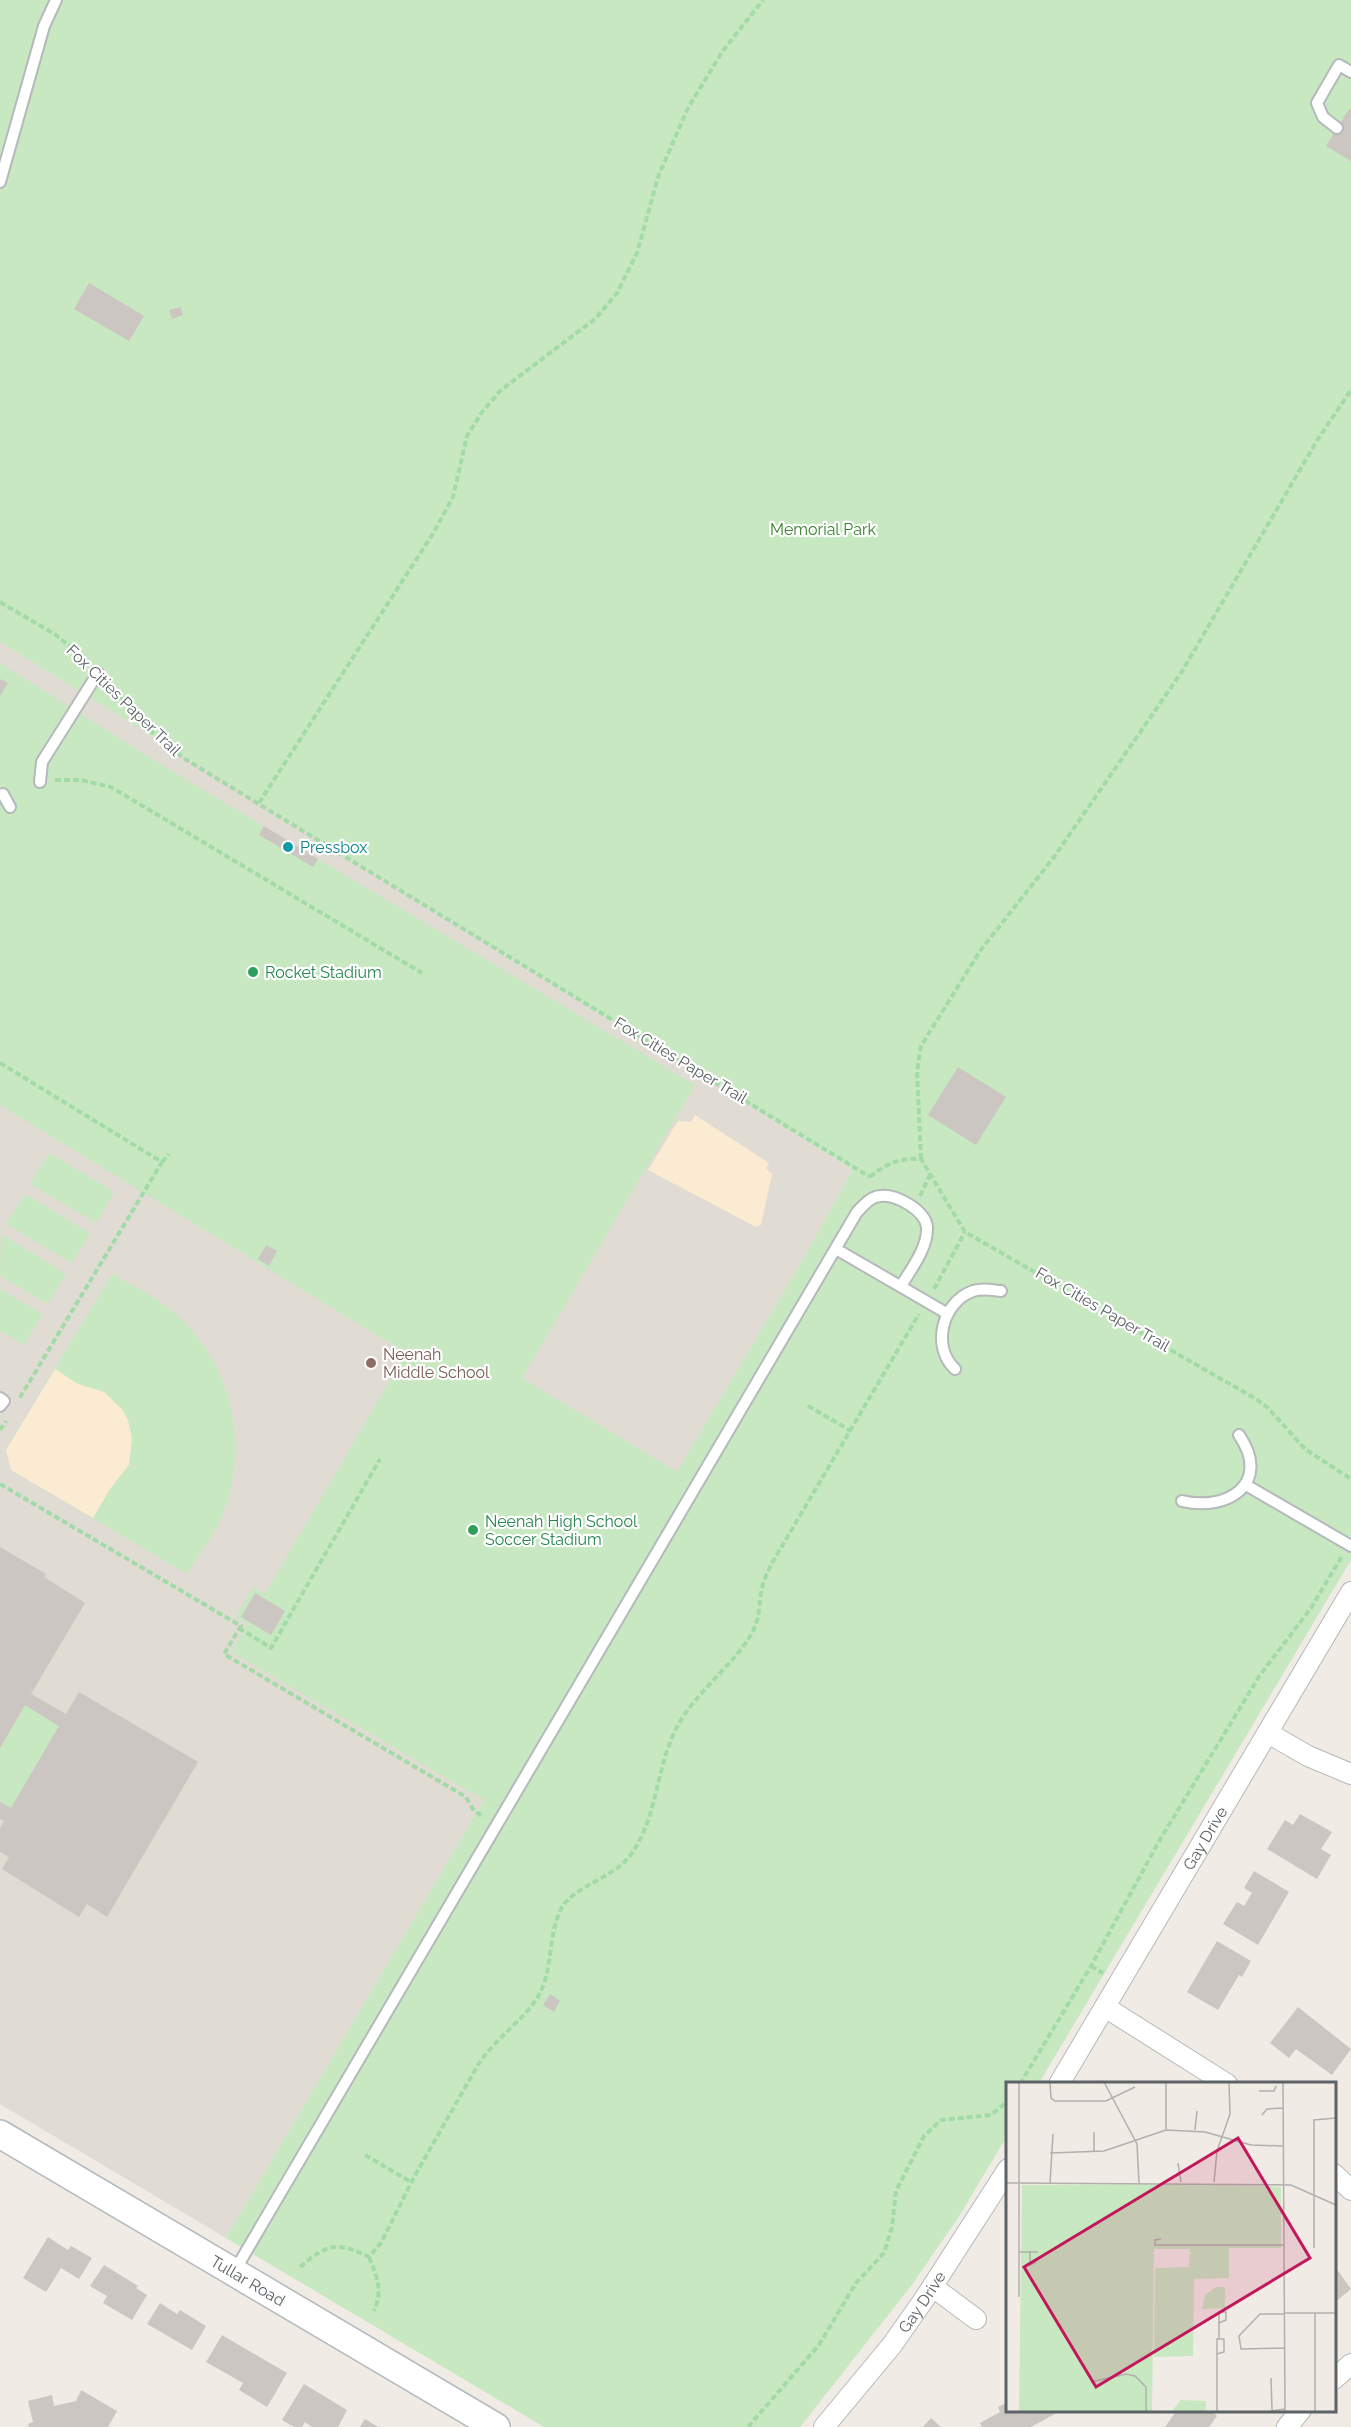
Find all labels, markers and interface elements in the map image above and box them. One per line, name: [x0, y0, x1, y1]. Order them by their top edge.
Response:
park label: Memorial Park: [770, 520, 876, 539]
street label: Fox Cities Paper Trail: [62, 641, 185, 760]
place label: Pressbox: [300, 838, 367, 857]
marker: Pressbox: [281, 840, 295, 854]
place label: Rocket Stadium: [265, 963, 382, 982]
marker: Rocket Stadium: [246, 965, 260, 979]
street label: Fox Cities Paper Trail: [611, 1013, 751, 1108]
street label: Fox Cities Paper Trail: [1032, 1263, 1174, 1356]
place label: Neenah Middle School: [383, 1345, 490, 1382]
marker: Neenah Middle School: [364, 1356, 378, 1370]
place label: Neenah High School Soccer Stadium: [485, 1512, 638, 1549]
marker: Neenah High School Soccer Stadium: [466, 1523, 480, 1537]
street label: Gay Drive: [1179, 1803, 1232, 1873]
inset map: [1006, 2082, 1336, 2412]
street label: Tullar Road: [207, 2252, 288, 2310]
street label: Gay Drive: [895, 2268, 950, 2337]

